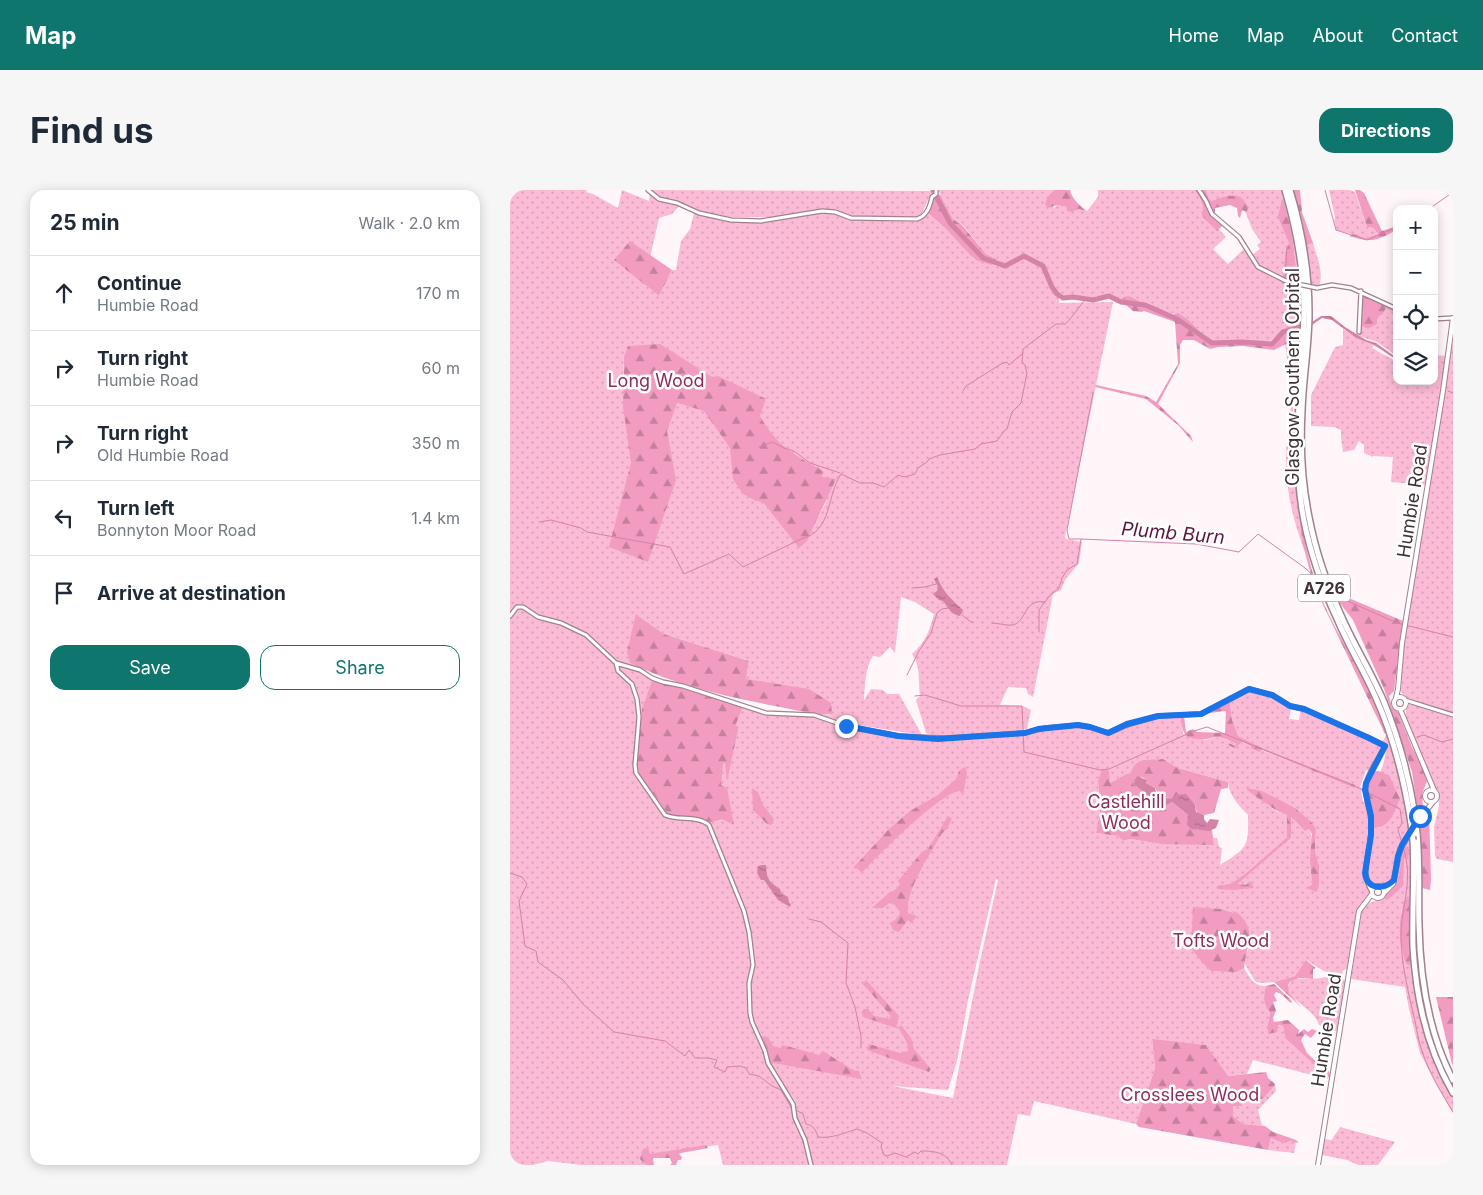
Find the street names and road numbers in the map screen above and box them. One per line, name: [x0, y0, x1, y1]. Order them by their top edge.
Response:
street label: Glasgow Southern Orbital: [1282, 268, 1303, 486]
street label: Humbie Road: [1393, 443, 1431, 559]
road number: A726: [1298, 574, 1350, 602]
street label: Humbie Road: [1307, 972, 1345, 1088]

